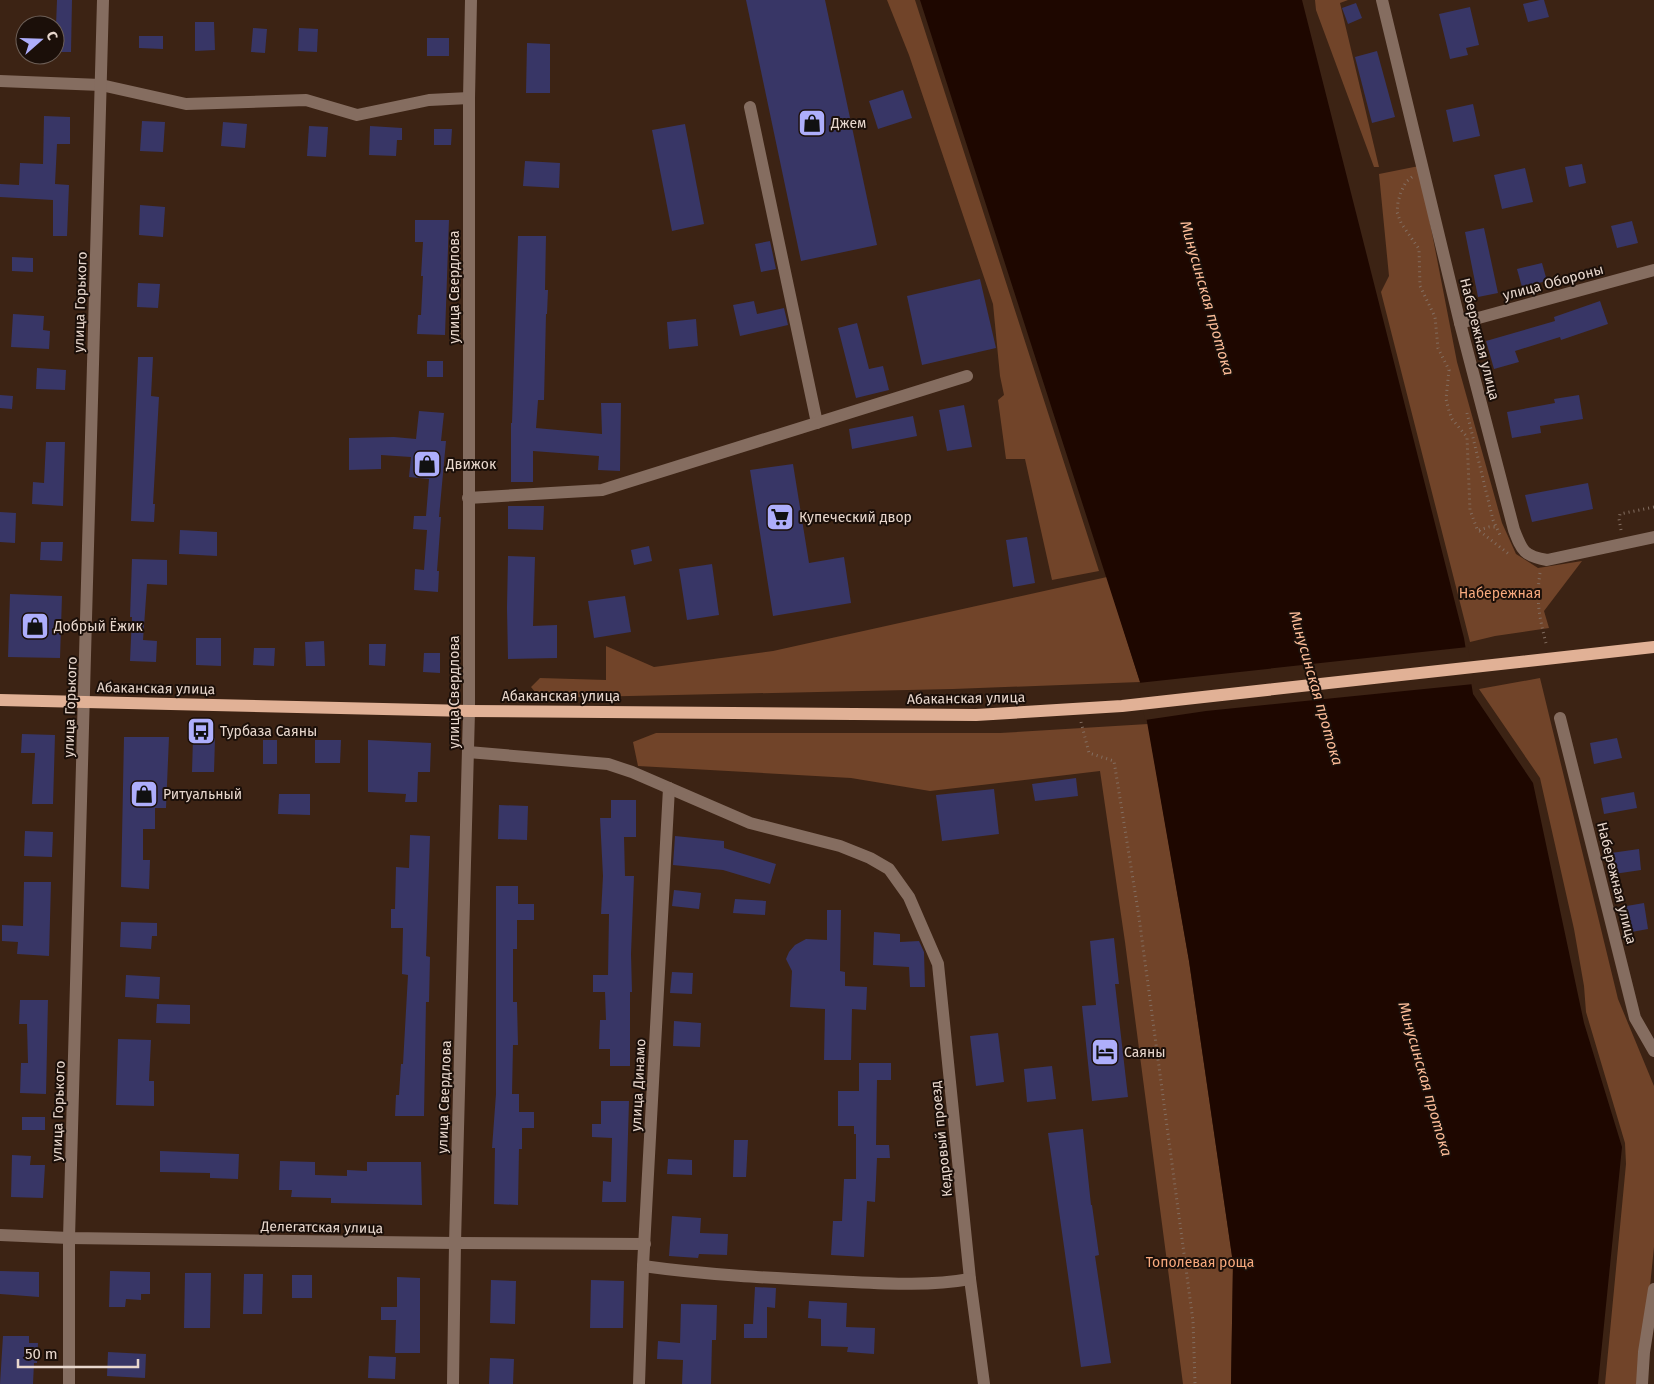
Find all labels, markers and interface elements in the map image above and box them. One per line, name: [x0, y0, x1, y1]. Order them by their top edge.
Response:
north arrow: [15, 15, 65, 65]
text: С: [42, 29, 61, 42]
shop icon: Джем: [797, 108, 827, 138]
place label: Джем: [830, 115, 867, 132]
water label: Минусинская протока: [1176, 219, 1238, 377]
street label: улица Свердлова: [446, 230, 463, 344]
street label: улица Горького: [70, 251, 91, 353]
street label: улица Обороны: [1501, 261, 1605, 304]
street label: Набережная улица: [1456, 276, 1503, 402]
shop icon: Движок: [412, 449, 442, 479]
place label: Движок: [445, 456, 497, 473]
supermarket icon: Купеческий двор: [765, 502, 795, 532]
place label: Купеческий двор: [799, 509, 912, 526]
park label: Набережная: [1459, 585, 1541, 602]
water label: Минусинская протока: [1285, 609, 1347, 767]
shop icon: Добрый Ёжик: [20, 611, 50, 641]
place label: Добрый Ёжик: [53, 618, 143, 635]
street label: улица Свердлова: [446, 635, 463, 749]
street label: улица Горького: [60, 656, 81, 758]
street label: Абаканская улица: [97, 679, 215, 698]
street label: Абаканская улица: [502, 688, 620, 705]
street label: Абаканская улица: [907, 689, 1025, 708]
bus stop icon: Турбаза Саяны: [186, 716, 216, 746]
place label: Турбаза Саяны: [220, 723, 317, 740]
shop icon: Ритуальный: [129, 779, 159, 809]
place label: Ритуальный: [163, 786, 242, 803]
street label: Набережная улица: [1593, 820, 1640, 946]
water label: Минусинская протока: [1394, 1000, 1456, 1158]
hotel icon: Саяны: [1090, 1037, 1120, 1067]
street label: улица Динамо: [628, 1038, 649, 1132]
street label: улица Свердлова: [434, 1040, 455, 1154]
place label: Саяны: [1124, 1044, 1166, 1061]
street label: улица Горького: [48, 1060, 69, 1162]
street label: Кедровый проезд: [927, 1080, 956, 1198]
street label: Делегатская улица: [260, 1218, 383, 1237]
park label: Тополевая роща: [1146, 1254, 1254, 1271]
scale bar: [18, 1336, 138, 1368]
text: 50 m: [25, 1345, 58, 1363]

